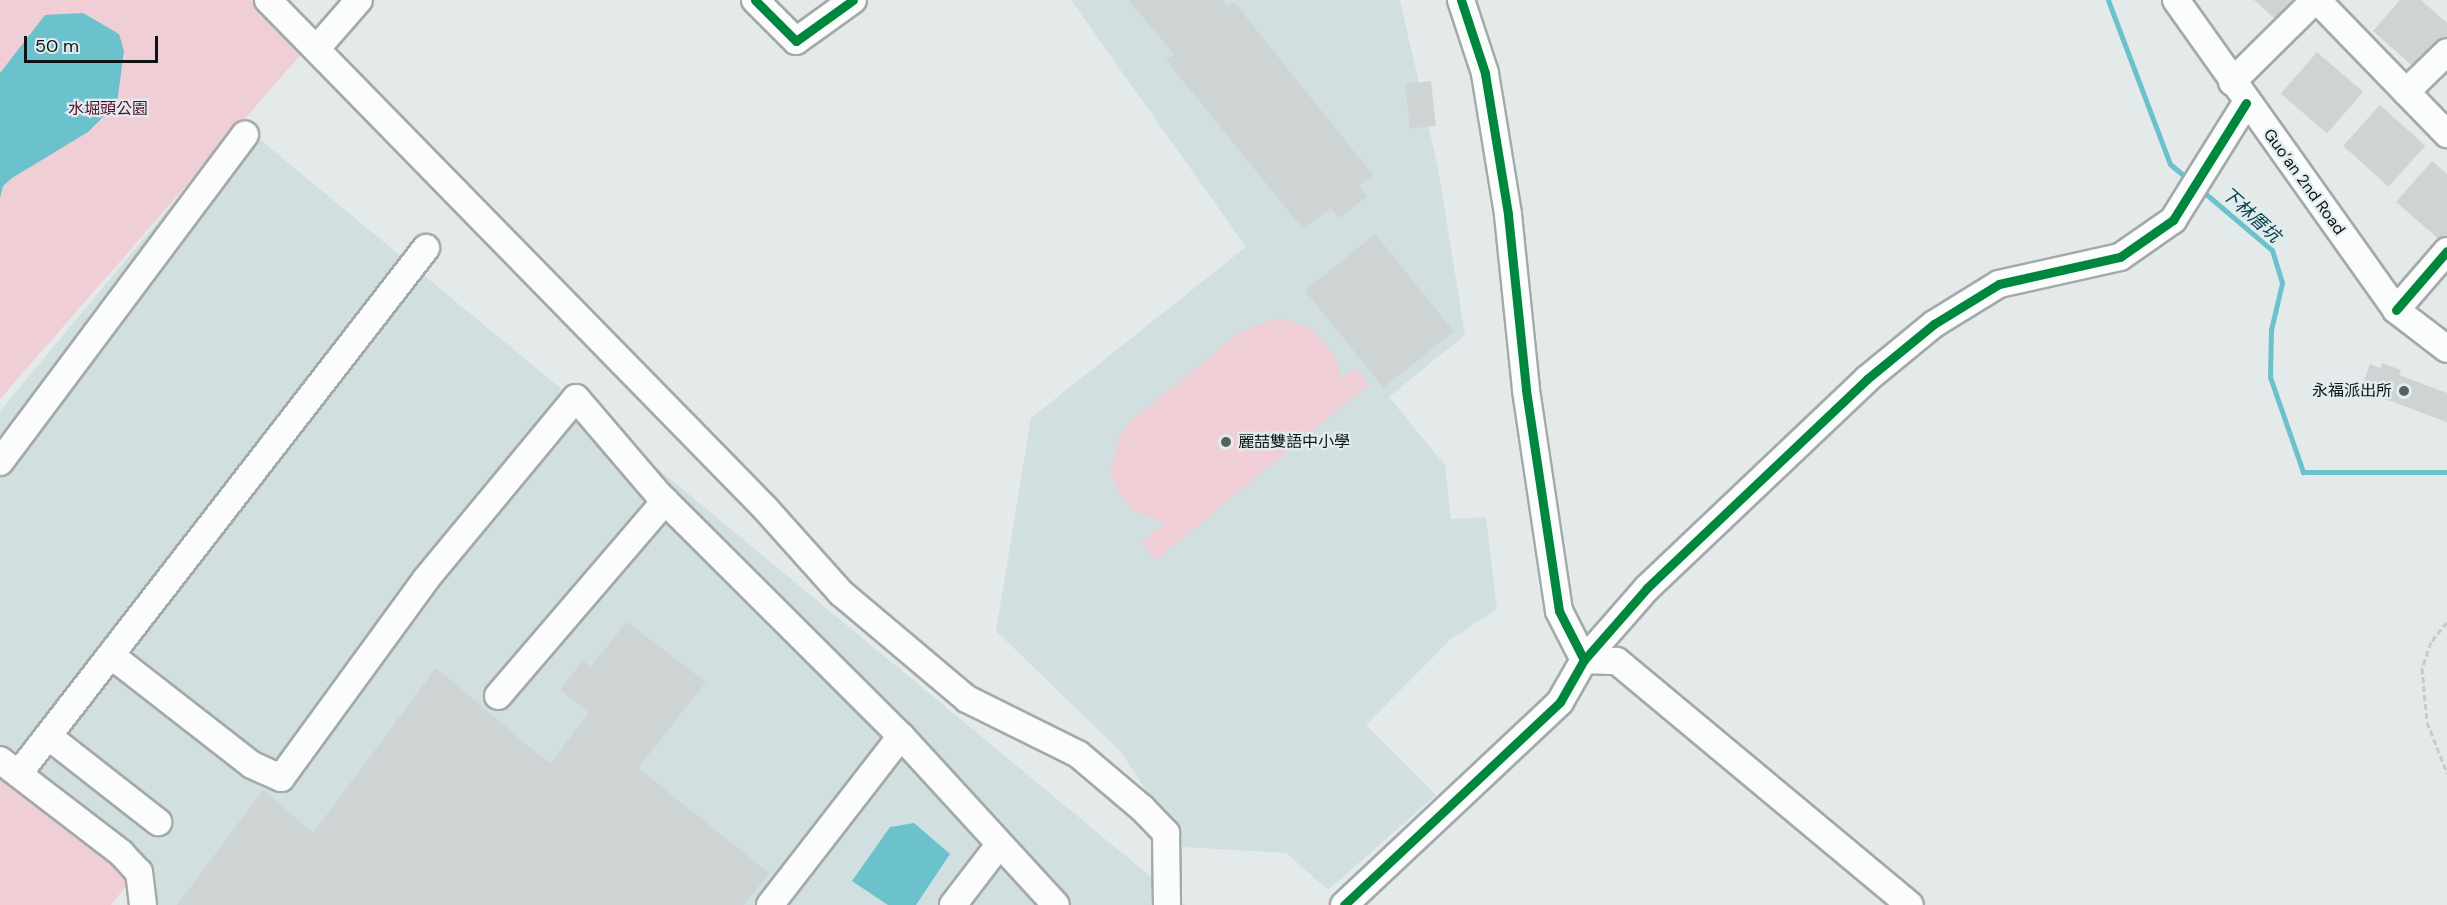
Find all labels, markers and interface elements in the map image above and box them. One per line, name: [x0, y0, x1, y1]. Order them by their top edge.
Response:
scale bar: [27, 24, 160, 62]
text: 50 m: [35, 34, 79, 58]
park label: 水堀頭公園: [68, 99, 148, 119]
street label: Guo’an 2nd Road: [2259, 125, 2349, 239]
water label: 下林厝坑: [2217, 183, 2285, 247]
place label: 永福派出所: [2312, 381, 2392, 401]
marker: 永福派出所: [2397, 384, 2411, 398]
place label: 麗喆雙語中小學: [1238, 432, 1350, 452]
marker: 麗喆雙語中小學: [1219, 435, 1233, 449]

